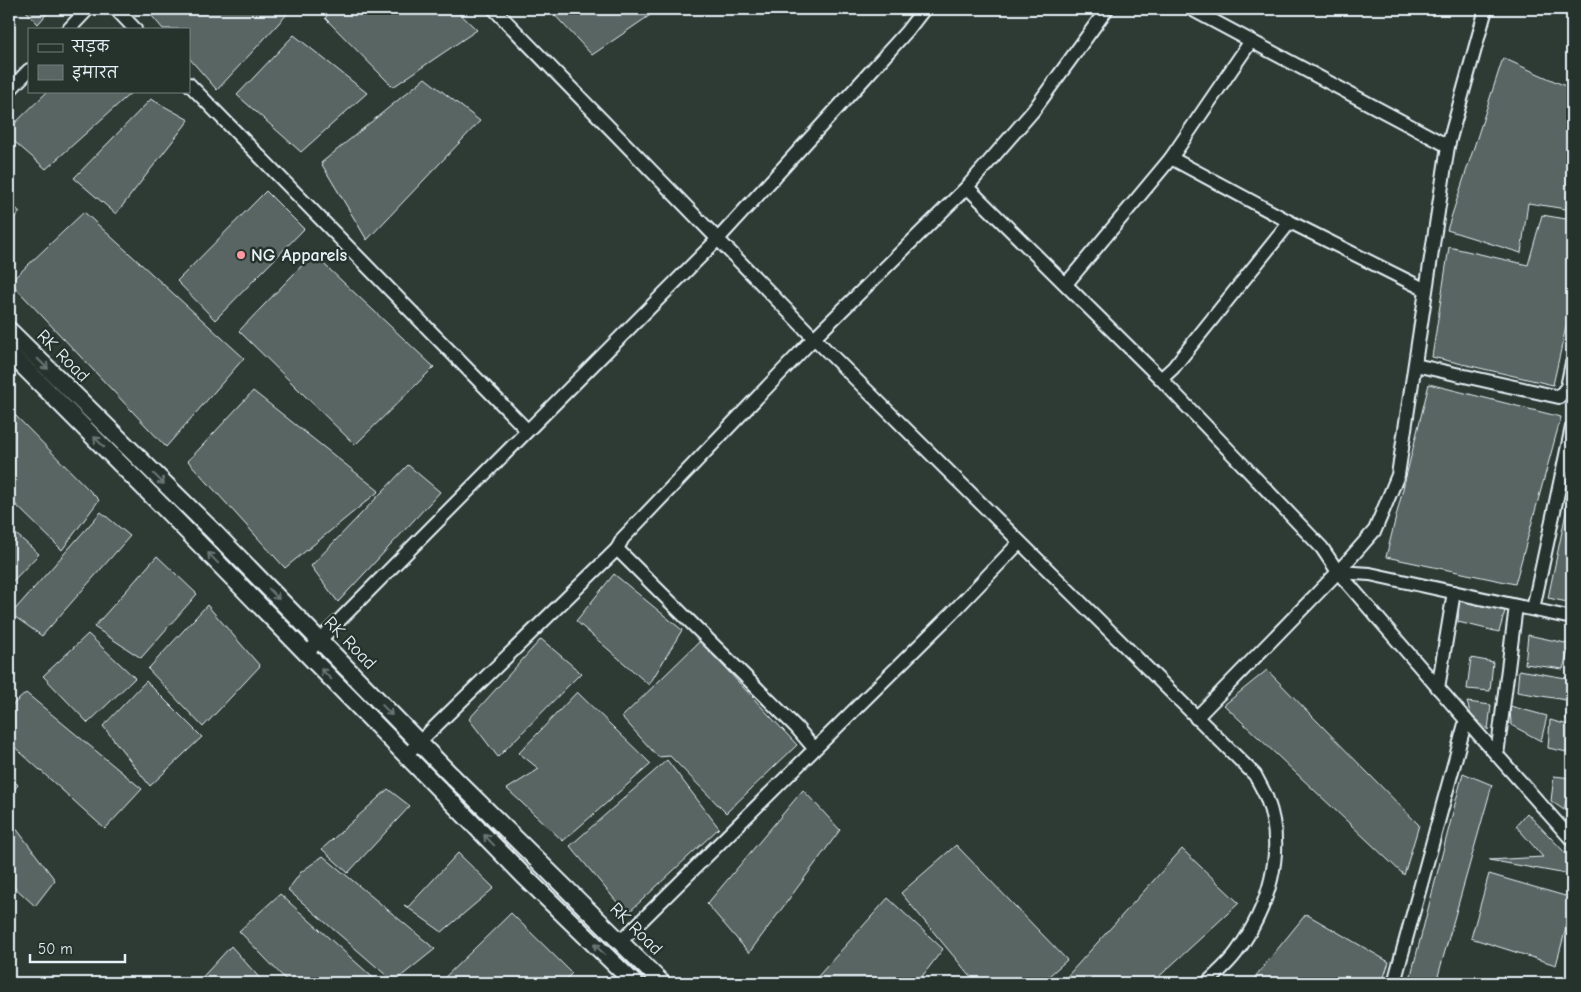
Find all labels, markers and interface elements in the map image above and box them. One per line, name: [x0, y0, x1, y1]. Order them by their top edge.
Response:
legend: [28, 28, 190, 92]
text: सड़क: [71, 38, 110, 57]
text: इमारत: [72, 64, 119, 82]
place label: NG Apparels: [251, 245, 347, 266]
marker: NG Apparels: [235, 249, 247, 261]
street label: RK Road: [32, 325, 94, 387]
one-way arrow: [37, 358, 50, 370]
one-way arrow: [92, 436, 105, 448]
one-way arrow: [153, 472, 165, 485]
one-way arrow: [207, 552, 219, 564]
one-way arrow: [268, 587, 280, 600]
street label: RK Road: [320, 612, 380, 674]
one-way arrow: [320, 668, 332, 681]
one-way arrow: [381, 704, 393, 716]
one-way arrow: [483, 834, 495, 846]
street label: RK Road: [605, 898, 667, 960]
scale bar: [30, 932, 125, 964]
text: 50 m: [38, 940, 73, 958]
one-way arrow: [593, 943, 606, 955]

